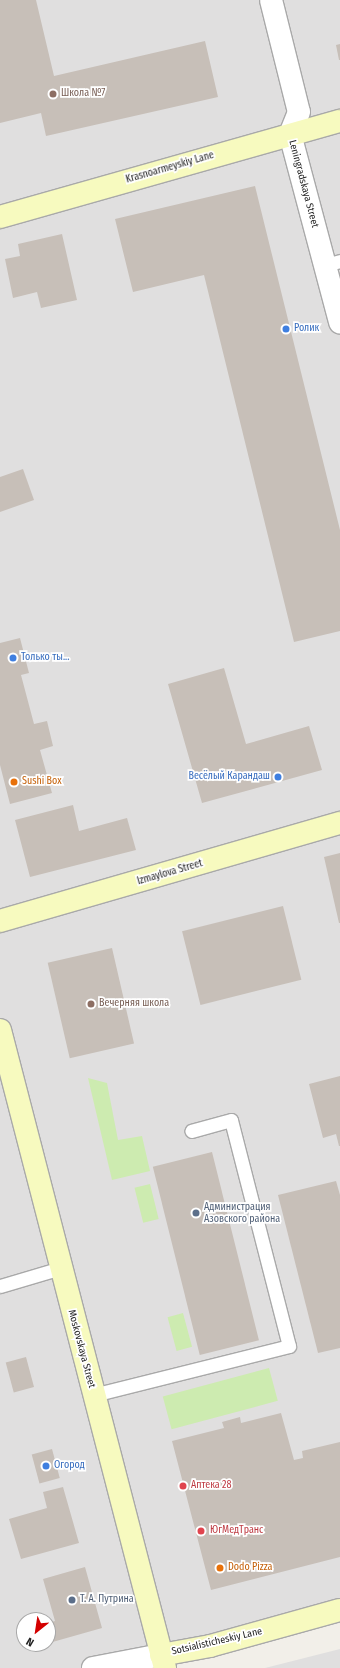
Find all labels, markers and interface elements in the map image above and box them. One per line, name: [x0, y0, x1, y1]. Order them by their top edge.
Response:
place label: Школа №7: [61, 88, 105, 100]
marker: Школа №7: [48, 89, 58, 99]
street label: Leningradskaya Street: [286, 139, 320, 229]
street label: Krasnoarmeyskiy Lane: [125, 150, 215, 186]
place label: Ролик: [294, 323, 319, 335]
marker: Ролик: [281, 324, 291, 334]
place label: Только ты...: [21, 652, 69, 664]
marker: Только ты...: [8, 653, 18, 663]
place label: Весёлый Карандаш: [188, 771, 270, 783]
marker: Весёлый Карандаш: [273, 772, 283, 782]
place label: Sushi Box: [22, 776, 62, 788]
marker: Sushi Box: [9, 777, 19, 787]
street label: Izmaylova Street: [136, 858, 204, 888]
place label: Вечерняя школа: [99, 998, 169, 1010]
marker: Вечерняя школа: [86, 999, 96, 1009]
place label: Администрация Азовского района: [204, 1201, 280, 1224]
marker: Администрация Азовского района: [191, 1208, 201, 1218]
street label: Moskovskaya Street: [65, 1309, 97, 1389]
place label: Огород: [54, 1460, 85, 1472]
marker: Огород: [41, 1461, 51, 1471]
place label: Аптека 28: [191, 1480, 232, 1492]
marker: Аптека 28: [178, 1481, 188, 1491]
marker: ЮгМедТранс: [195, 1525, 207, 1537]
place label: ЮгМедТранс: [210, 1525, 263, 1537]
place label: Dodo Pizza: [228, 1562, 272, 1574]
marker: Dodo Pizza: [215, 1563, 225, 1573]
place label: Т. А. Путрина: [80, 1594, 134, 1606]
marker: Т. А. Путрина: [67, 1595, 77, 1605]
north arrow: [16, 1612, 56, 1652]
street label: Sotsialisticheskiy Lane: [171, 1626, 263, 1658]
text: N: [24, 1635, 36, 1649]

